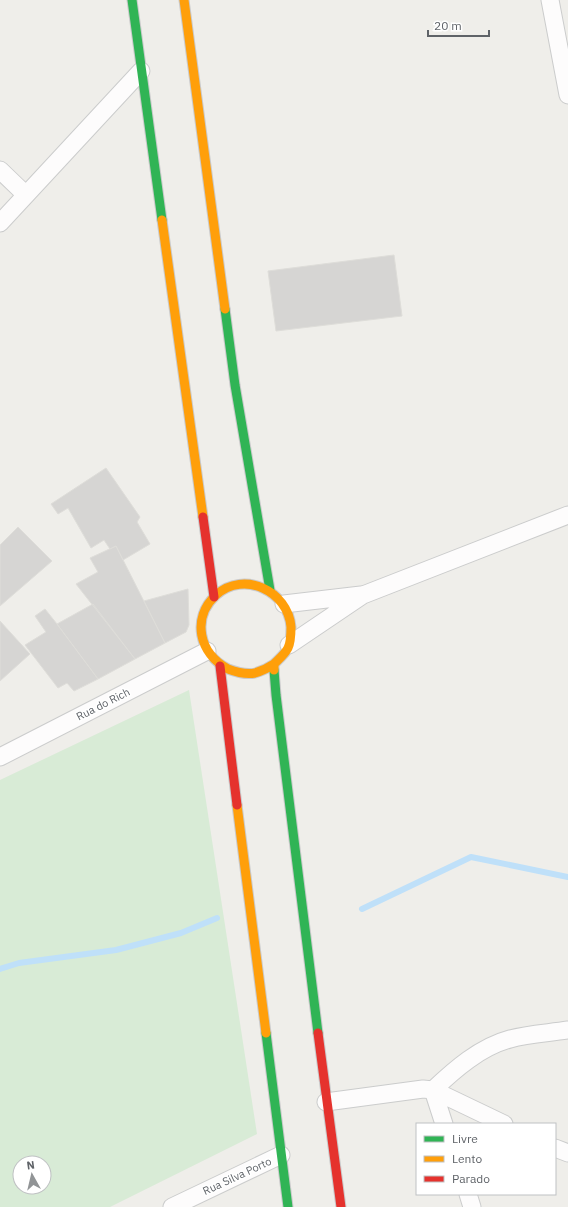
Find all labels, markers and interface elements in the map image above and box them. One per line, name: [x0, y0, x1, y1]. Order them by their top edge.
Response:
scale bar: [428, 12, 489, 38]
text: 20 m: [434, 18, 462, 33]
street label: Rua do Rich: [74, 684, 132, 724]
legend: [416, 1123, 556, 1195]
text: Livre: [452, 1131, 478, 1146]
text: Lento: [452, 1151, 482, 1166]
street label: Rua Silva Porto: [200, 1154, 274, 1198]
north arrow: [12, 1155, 52, 1195]
text: N: [26, 1158, 36, 1173]
text: Parado: [452, 1171, 490, 1186]

